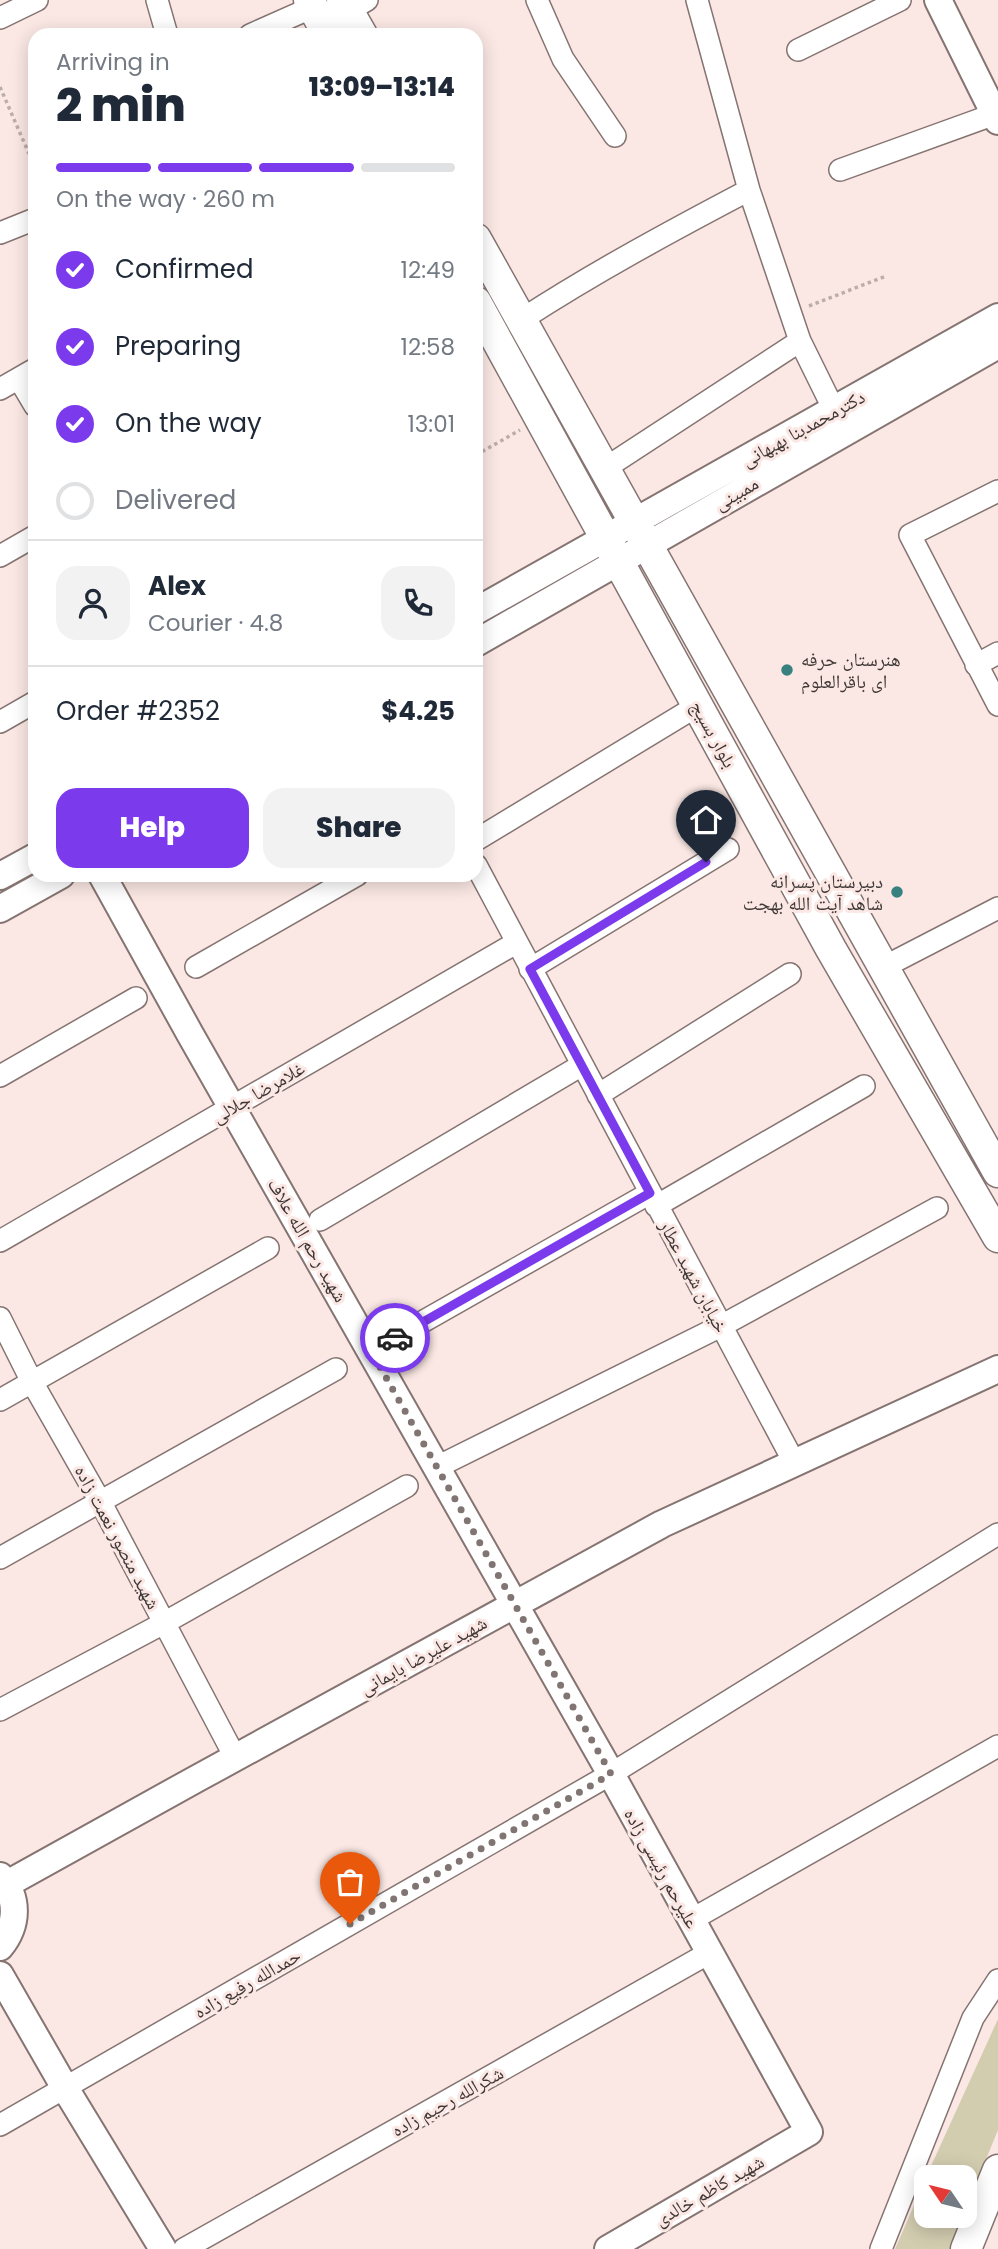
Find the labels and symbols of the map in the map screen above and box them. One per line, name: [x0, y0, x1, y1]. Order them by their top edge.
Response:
street label: دکترمحمدبنا بهبهانی: [737, 383, 870, 474]
street label: ممبینی: [709, 470, 764, 517]
place label: هنرستان حرفه ای باقرالعلوم: [801, 646, 901, 695]
marker: هنرستان حرفه ای باقرالعلوم: [779, 662, 795, 678]
street label: بلوار بسیج: [684, 696, 743, 773]
pin: [676, 790, 736, 862]
place label: دبیرستان پسرانه شاهد آیت الله بهجت: [743, 868, 883, 917]
marker: دبیرستان پسرانه شاهد آیت الله بهجت: [889, 884, 905, 900]
street label: غلامرضا جلالی: [207, 1055, 310, 1130]
street label: شهید رحم الله علاف: [261, 1173, 354, 1307]
street label: خیابان شهید عطار: [652, 1214, 735, 1337]
courier: [360, 1303, 430, 1373]
street label: شهید منصور نعمت زاده: [68, 1460, 167, 1614]
street label: شهید علیرضا بایمانی: [355, 1609, 492, 1702]
street label: علیرحم رئیسی زاده: [617, 1803, 706, 1934]
pin: [320, 1852, 380, 1924]
street label: حمدالله رفیع زاده: [189, 1942, 306, 2025]
street label: شکرالله رحیم زاده: [386, 2059, 508, 2143]
street label: شهید کاظم خالدی: [649, 2148, 769, 2233]
north arrow: [914, 2165, 976, 2228]

